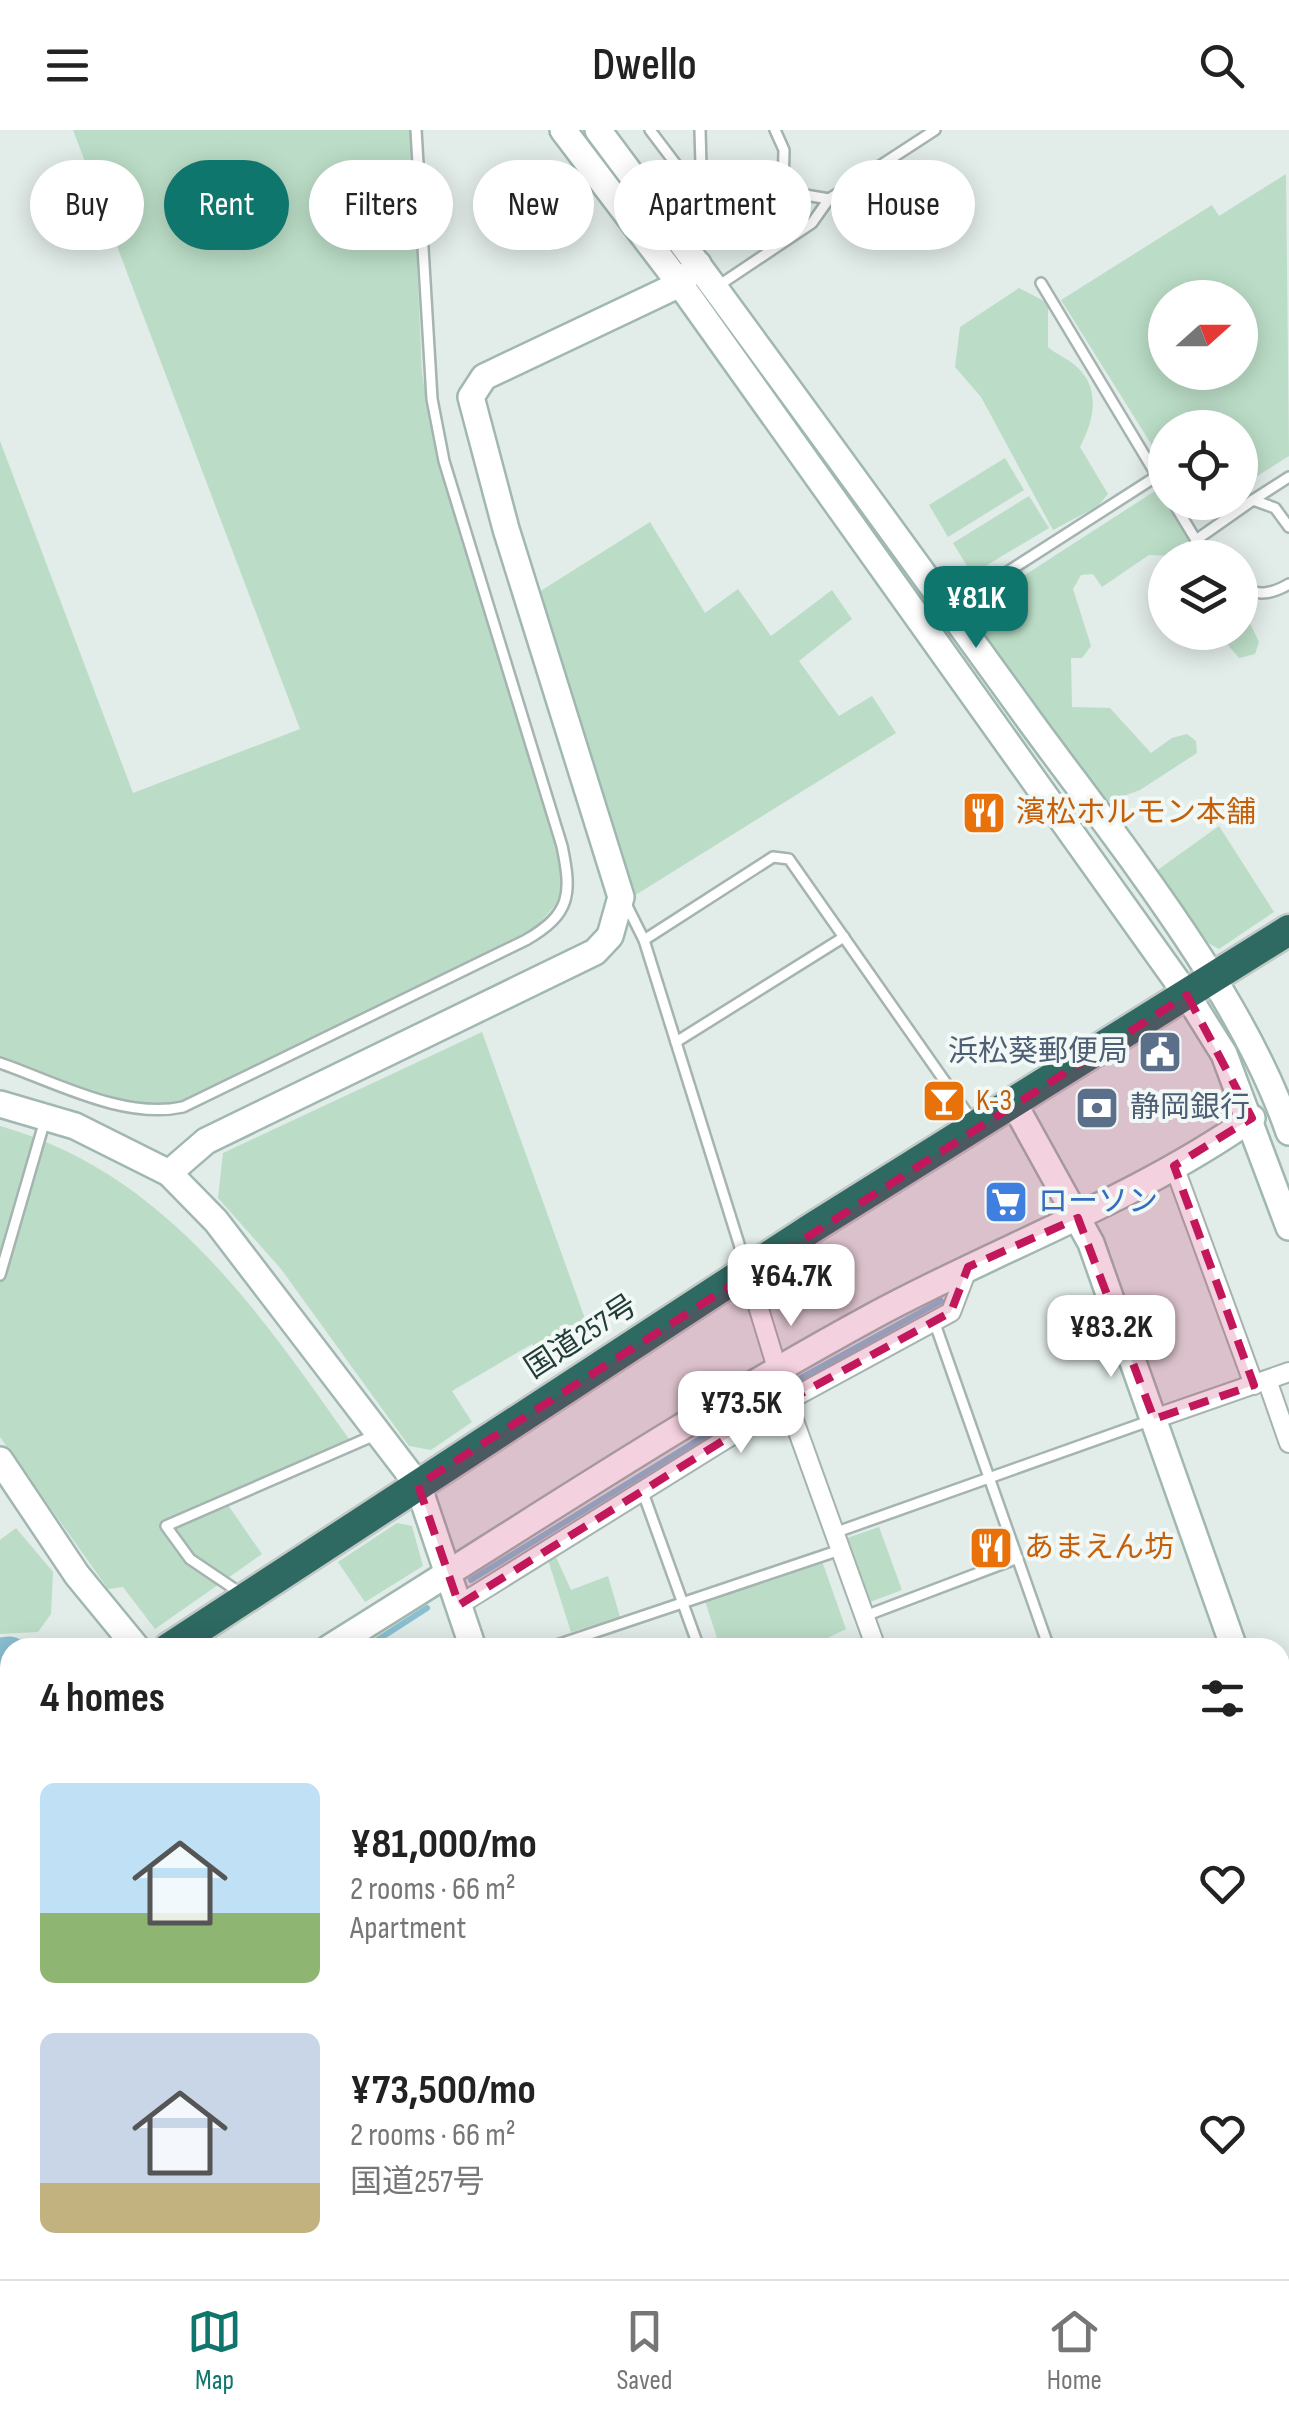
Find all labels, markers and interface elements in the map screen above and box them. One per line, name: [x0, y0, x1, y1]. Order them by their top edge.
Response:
icon: menu: [40, 38, 95, 93]
text: Dwello: [592, 38, 697, 93]
icon: search: [1194, 38, 1249, 93]
chip: Buy: [30, 160, 144, 250]
chip: Rent: [164, 160, 289, 250]
chip: Filters: [309, 160, 453, 250]
chip: New: [473, 160, 594, 250]
chip: Apartment: [614, 160, 811, 250]
chip: House: [831, 160, 975, 250]
north arrow: [1148, 280, 1258, 390]
map controls: [1148, 280, 1258, 650]
button: locate: [1148, 410, 1258, 520]
button: layers: [1148, 540, 1258, 650]
pin: ¥81K: [917, 566, 1035, 651]
text: ¥81K: [946, 579, 1006, 618]
restaurant icon: 濱松ホルモン本舗: [961, 790, 1007, 836]
place label: 濱松ホルモン本舗: [1016, 795, 1256, 831]
public building icon: 浜松葵郵便局: [1137, 1029, 1183, 1075]
place label: 浜松葵郵便局: [948, 1034, 1128, 1070]
bar icon: K-3: [921, 1078, 967, 1124]
place label: K-3: [976, 1083, 1012, 1119]
bank icon: 静岡銀行: [1074, 1085, 1120, 1131]
place label: 静岡銀行: [1130, 1090, 1250, 1126]
supermarket icon: ローソン: [983, 1179, 1029, 1225]
place label: ローソン: [1038, 1184, 1158, 1220]
pin: ¥64.7K: [710, 1244, 872, 1329]
text: ¥64.7K: [750, 1257, 832, 1296]
street label: 国道257号: [518, 1288, 644, 1386]
pin: ¥83.2K: [1030, 1295, 1192, 1380]
text: ¥83.2K: [1069, 1308, 1153, 1347]
pin: ¥73.5K: [660, 1371, 822, 1456]
text: ¥73.5K: [700, 1384, 782, 1423]
restaurant icon: あまえん坊: [968, 1525, 1014, 1571]
place label: あまえん坊: [1024, 1530, 1174, 1566]
icon: filters: [1195, 1671, 1250, 1726]
text: 4 homes: [40, 1673, 165, 1724]
text: ¥81,000/mo: [350, 1819, 537, 1870]
icon: home: [120, 1823, 240, 1943]
icon: heart: [1195, 1856, 1250, 1911]
text: 2 rooms · 66 m²: [350, 1870, 516, 1909]
text: Apartment: [350, 1909, 466, 1948]
text: ¥73,500/mo: [350, 2065, 536, 2116]
icon: home: [120, 2073, 240, 2193]
icon: heart: [1195, 2106, 1250, 2161]
text: 2 rooms · 66 m²: [350, 2116, 516, 2155]
text: 国道257号: [350, 2163, 485, 2202]
tab: Map: [187, 2304, 242, 2397]
tab: Saved: [616, 2304, 673, 2397]
tab: Home: [1047, 2304, 1102, 2397]

